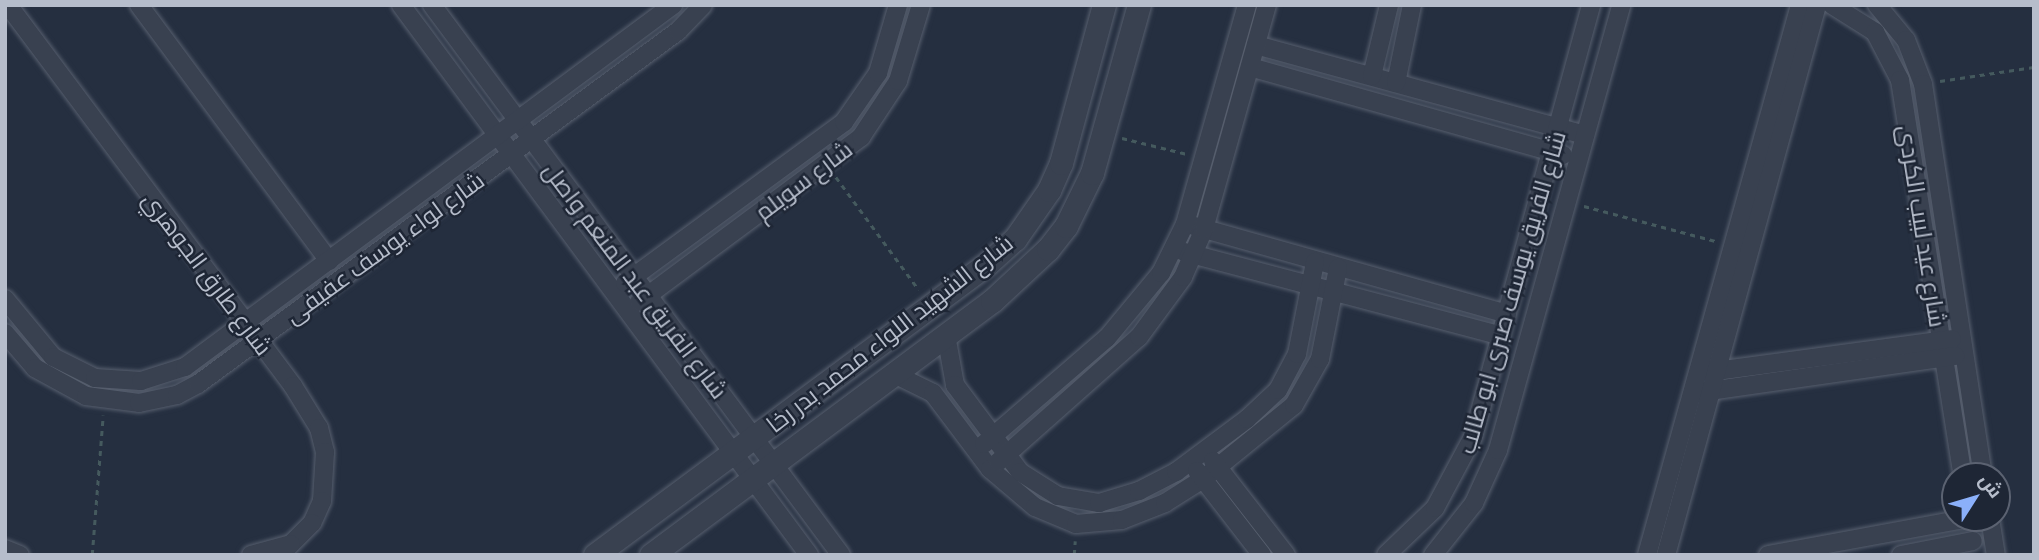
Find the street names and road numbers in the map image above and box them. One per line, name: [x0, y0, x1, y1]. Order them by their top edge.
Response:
street label: شارع عيد لبيب الكردى: [1893, 123, 1953, 329]
street label: شارع الفريق يوسف صبرى ابو طالب: [1451, 127, 1571, 457]
street label: شارع سويلم: [749, 134, 857, 226]
street label: شارع الفريق عبد المنعم واصل: [538, 156, 734, 404]
street label: شارع لواء يوسف عفيفى: [279, 165, 489, 329]
street label: شارع طارق الجوهري: [137, 186, 279, 360]
street label: شارع الشهيد اللواء محمد بدر رخا: [760, 228, 1018, 438]

